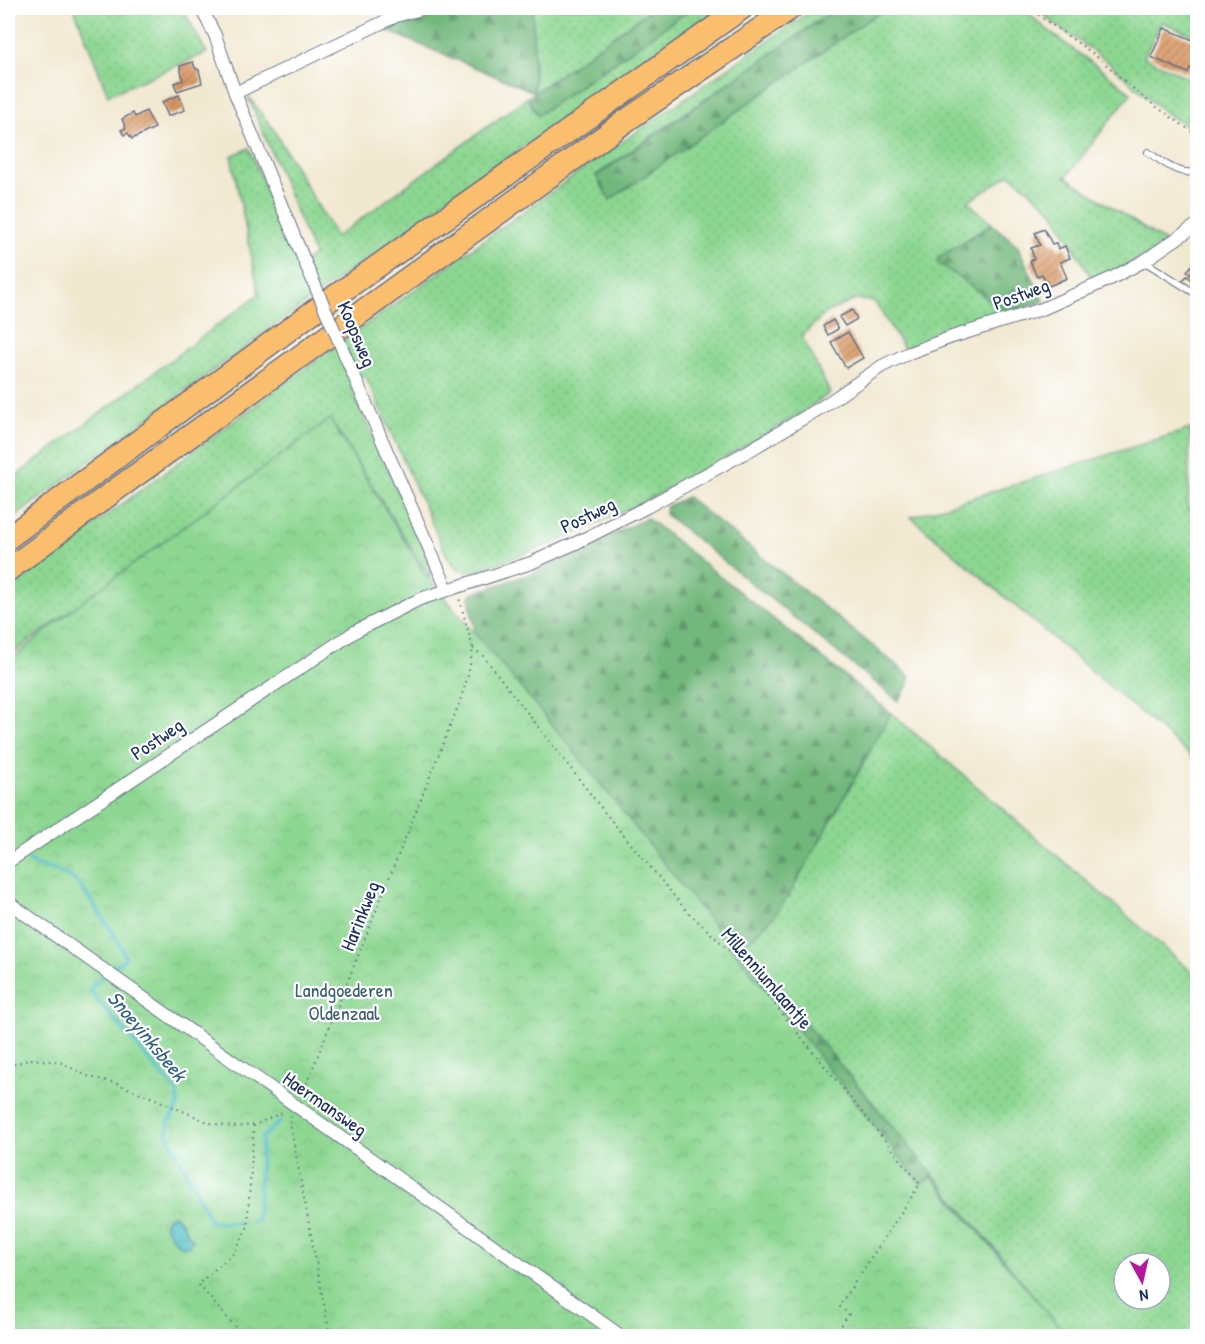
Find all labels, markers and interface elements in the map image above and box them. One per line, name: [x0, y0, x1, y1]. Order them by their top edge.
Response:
street label: Postweg: [989, 271, 1053, 316]
street label: Koopsweg: [332, 297, 383, 371]
street label: Postweg: [556, 490, 620, 539]
street label: Postweg: [125, 711, 189, 766]
street label: Harinkweg: [333, 877, 386, 955]
street label: Millenniumlaantje: [716, 921, 819, 1034]
park label: Landgoederen Oldenzaal: [295, 976, 393, 1026]
water label: Snoeyinksbeek: [101, 984, 195, 1089]
street label: Haermansweg: [278, 1065, 373, 1143]
north arrow: [1112, 1251, 1172, 1311]
text: N: [1138, 1284, 1150, 1307]

